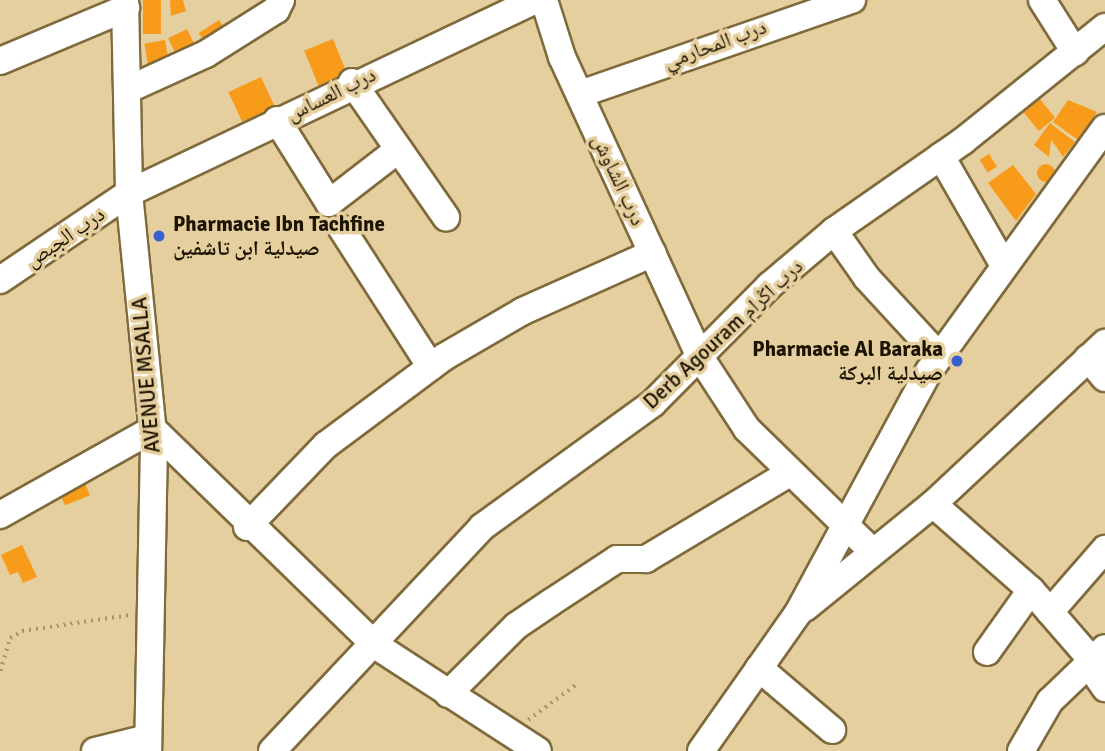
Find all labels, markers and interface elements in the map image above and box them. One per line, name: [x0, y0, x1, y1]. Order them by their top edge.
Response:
street label: درب المحارمي: [660, 14, 770, 74]
street label: درب العساس: [282, 62, 380, 126]
street label: درب الشاوش: [587, 131, 651, 229]
street label: درب الجبص: [21, 201, 109, 273]
place label: Pharmacie Ibn Tachfine صيدلية ابن تاشفين: [173, 211, 385, 261]
marker: Pharmacie Ibn Tachfine صيدلية ابن تاشفين: [151, 228, 167, 244]
street label: Derb Agouram درب اڭرام: [638, 254, 808, 414]
street label: AVENUE MSALLA: [127, 296, 165, 454]
place label: Pharmacie Al Baraka صيدلية البركة: [752, 336, 943, 386]
marker: Pharmacie Al Baraka صيدلية البركة: [949, 353, 965, 369]

